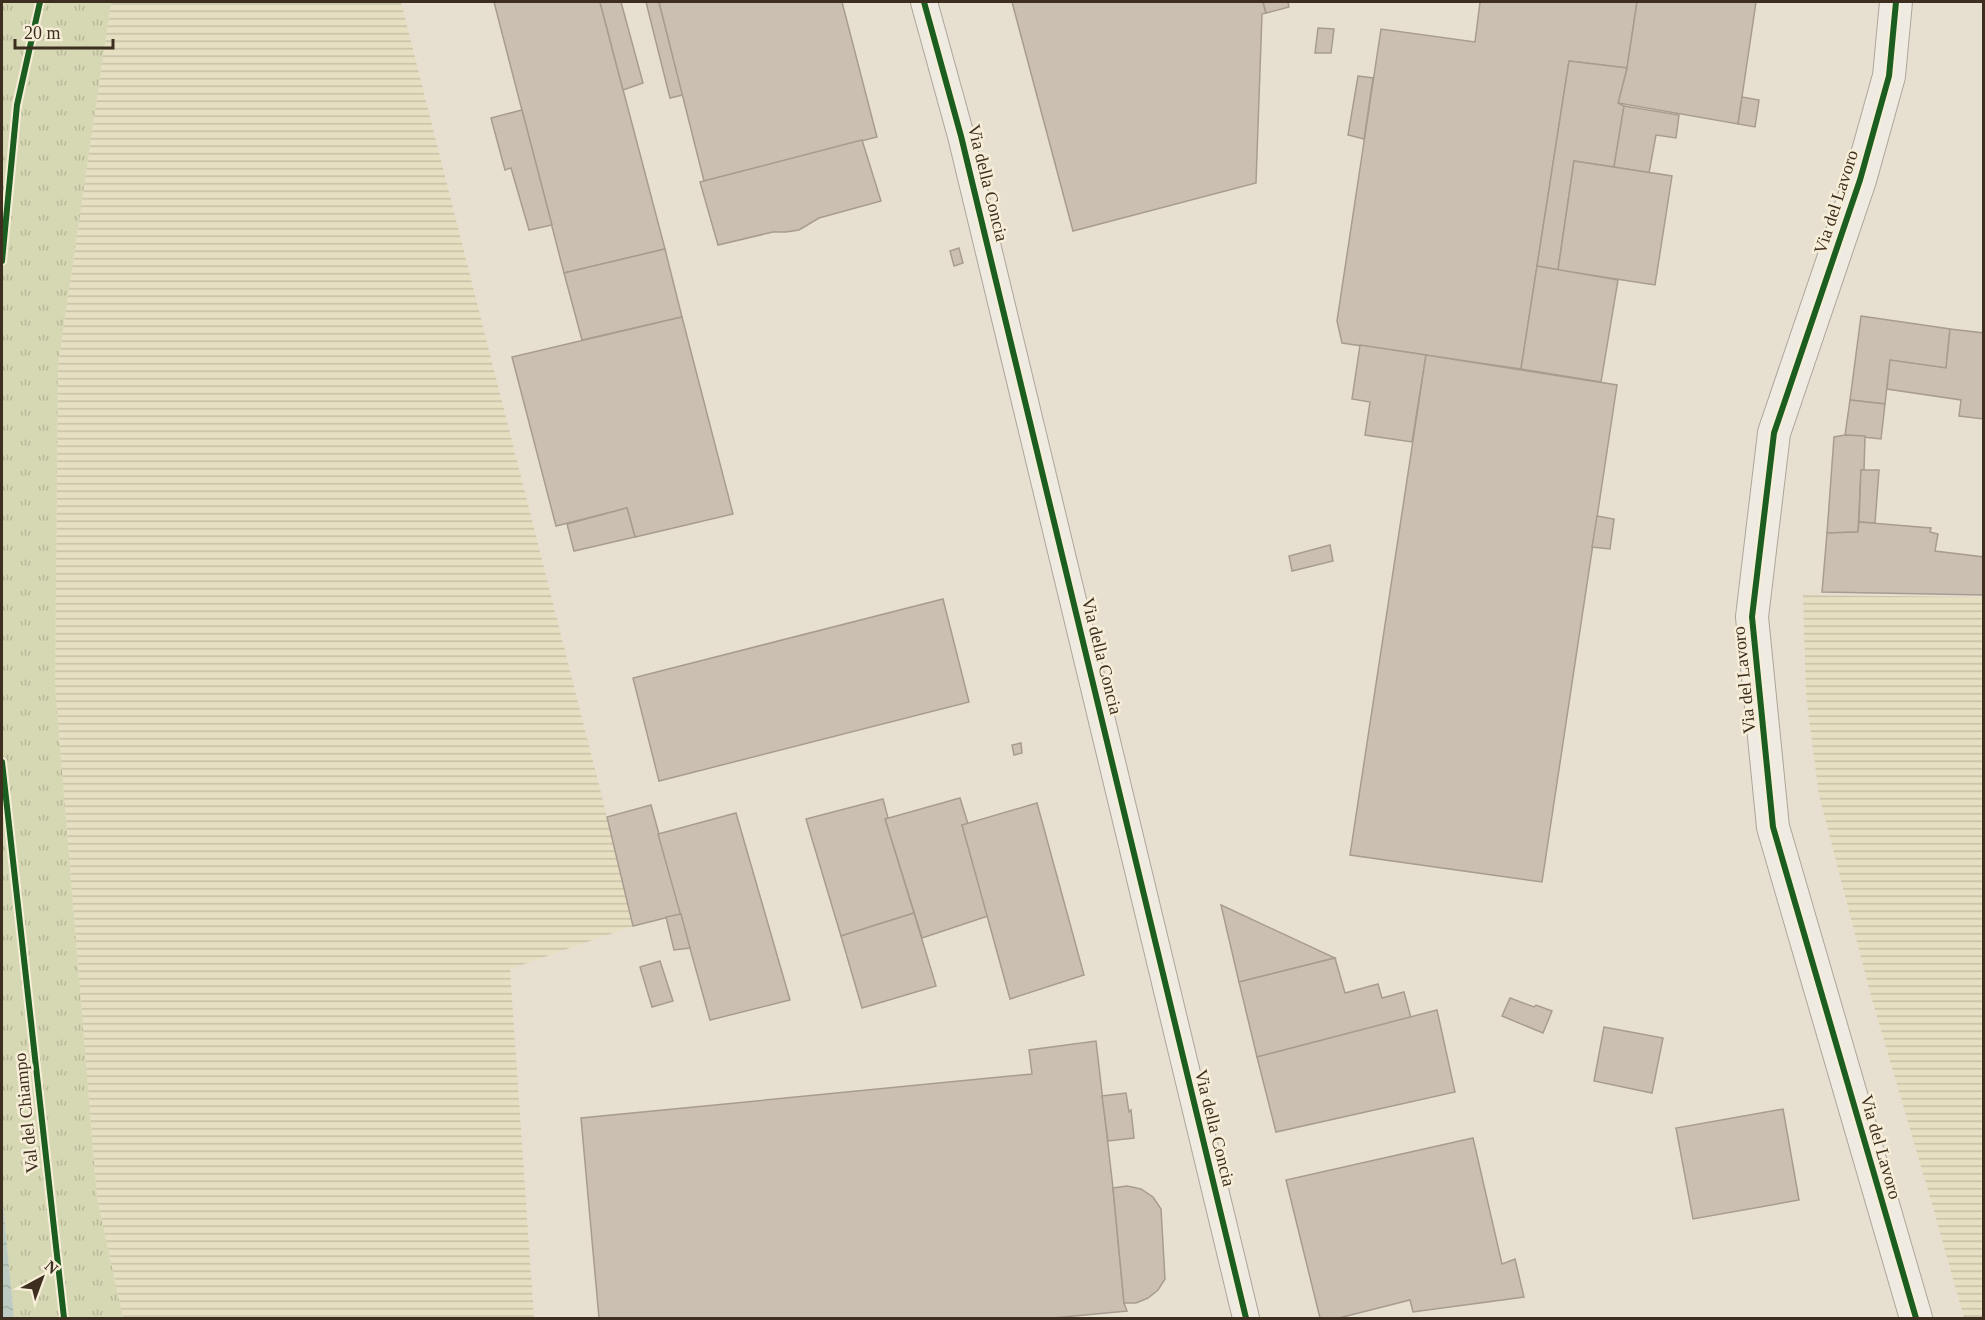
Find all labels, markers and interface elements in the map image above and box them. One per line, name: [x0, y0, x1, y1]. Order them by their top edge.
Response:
scale bar: [15, 12, 112, 50]
text: 20 m: [24, 23, 61, 43]
street label: Via della Concia: [964, 122, 1012, 244]
street label: Via del Lavoro: [1810, 148, 1862, 256]
street label: Via della Concia: [1078, 595, 1126, 717]
street label: Via del Lavoro: [1728, 625, 1760, 735]
street label: Val del Chiampo: [10, 1052, 42, 1174]
street label: Via della Concia: [1191, 1067, 1239, 1189]
street label: Via del Lavoro: [1857, 1092, 1905, 1202]
north arrow: [12, 1248, 72, 1308]
text: N: [42, 1257, 62, 1278]

